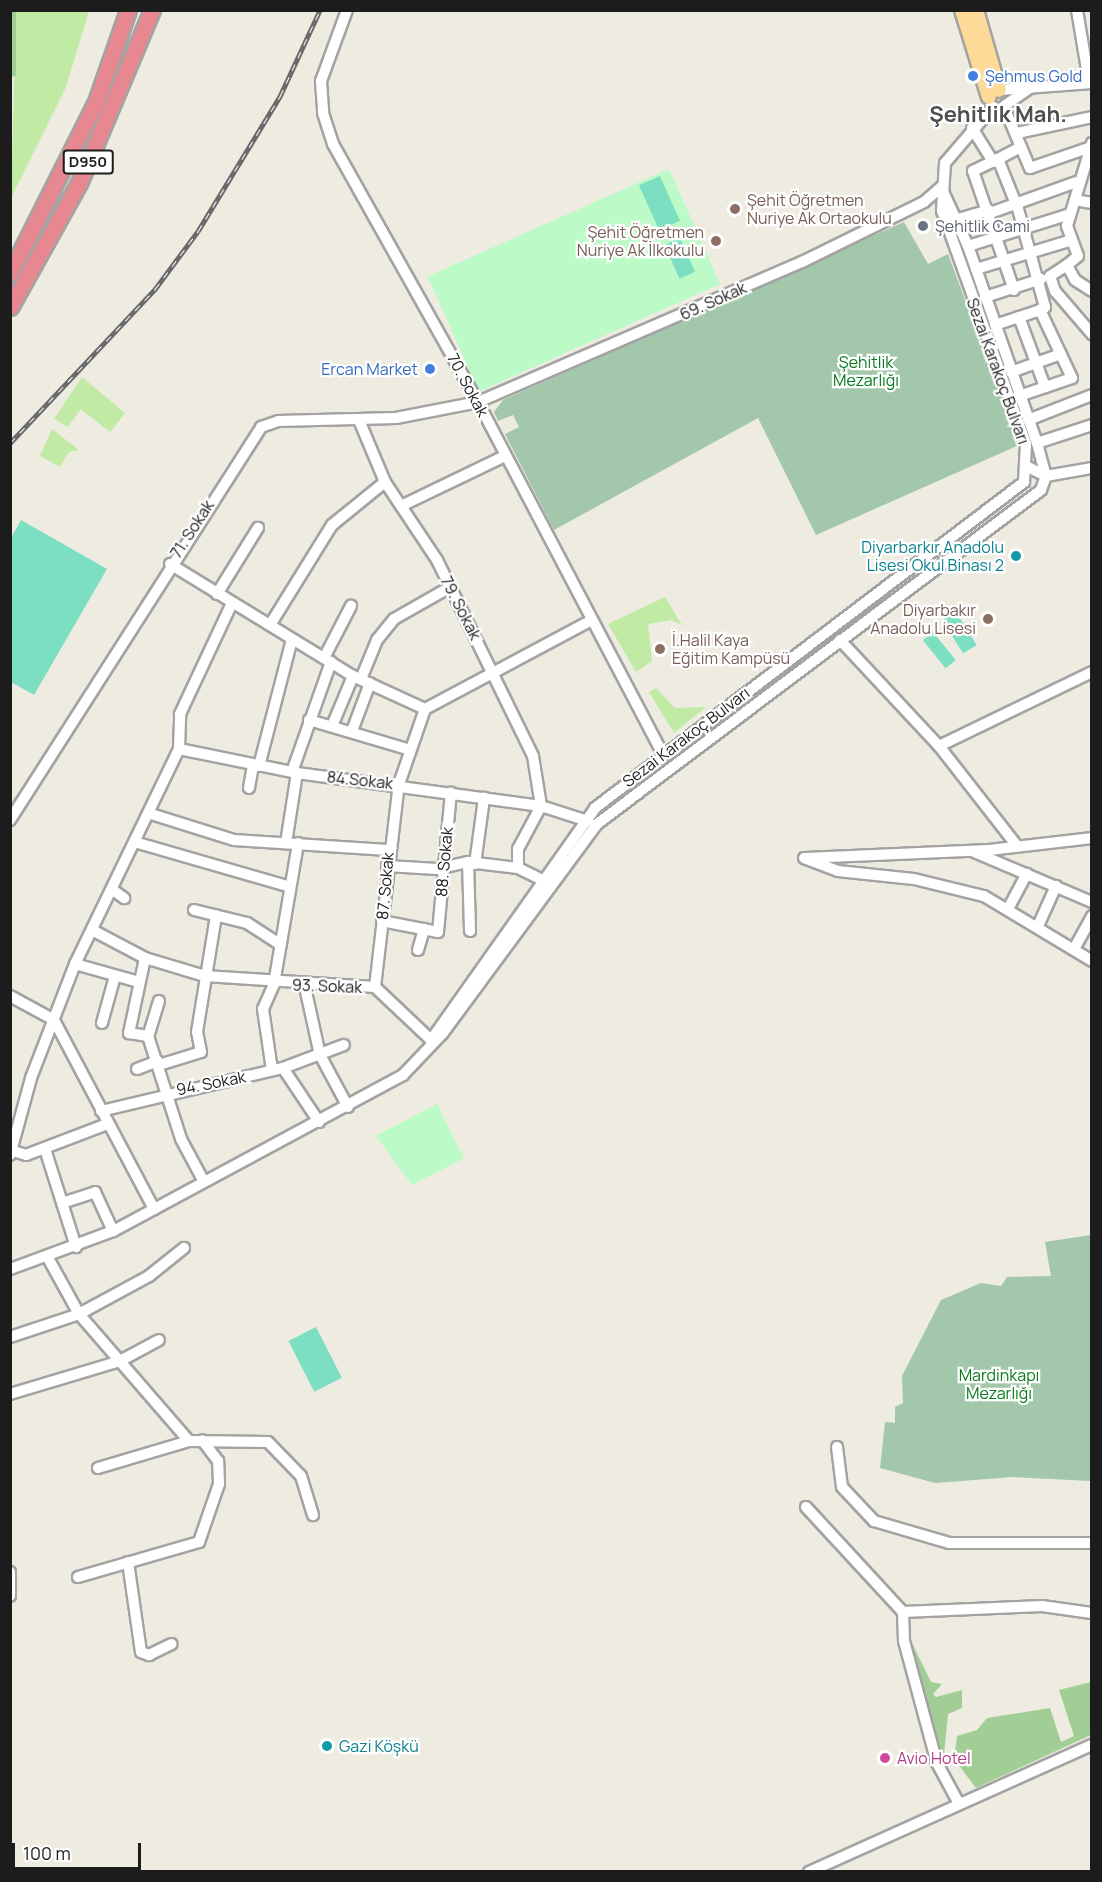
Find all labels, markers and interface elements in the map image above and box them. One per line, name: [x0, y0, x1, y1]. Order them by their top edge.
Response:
place label: Şehmus Gold: [985, 66, 1082, 86]
marker: Şehmus Gold: [966, 69, 980, 83]
district label: Şehitlik Mah.: [929, 102, 1067, 128]
road number: D950: [62, 150, 113, 174]
place label: Şehit Öğretmen Nuriye Ak Ortaokulu: [747, 190, 892, 228]
marker: Şehit Öğretmen Nuriye Ak Ortaokulu: [728, 202, 742, 216]
place label: Şehitlik Cami: [935, 216, 1030, 236]
marker: Şehitlik Cami: [916, 219, 930, 233]
place label: Şehit Öğretmen Nuriye Ak İlkokulu: [577, 222, 704, 260]
marker: Şehit Öğretmen Nuriye Ak İlkokulu: [709, 234, 723, 248]
street label: 69. Sokak: [677, 278, 749, 324]
street label: Sezai Karakoç Bulvarı: [963, 295, 1033, 447]
street label: 70. Sokak: [443, 350, 493, 420]
park label: Şehitlik Mezarlığı: [833, 352, 899, 390]
place label: Ercan Market: [321, 359, 418, 379]
marker: Ercan Market: [423, 362, 437, 376]
street label: 71. Sokak: [166, 497, 218, 561]
place label: Diyarbarkır Anadolu Lisesi Okul Binası 2: [861, 537, 1004, 575]
marker: Diyarbarkır Anadolu Lisesi Okul Binası 2: [1009, 549, 1023, 563]
street label: 79. Sokak: [437, 573, 485, 643]
place label: Diyarbakır Anadolu Lisesi: [870, 600, 976, 638]
marker: Diyarbakır Anadolu Lisesi: [981, 612, 995, 626]
place label: İ.Halil Kaya Eğitim Kampüsü: [672, 630, 790, 668]
marker: İ.Halil Kaya Eğitim Kampüsü: [653, 642, 667, 656]
street label: Sezai Karakoç Bulvarı: [619, 683, 753, 791]
street label: 84.Sokak: [326, 767, 394, 793]
street label: 88. Sokak: [431, 826, 457, 898]
street label: 87. Sokak: [372, 851, 398, 921]
street label: 93. Sokak: [292, 975, 362, 997]
street label: 94. Sokak: [175, 1067, 247, 1099]
park label: Mardinkapı Mezarlığı: [959, 1365, 1039, 1403]
place label: Gazi Köşkü: [339, 1736, 419, 1756]
marker: Gazi Köşkü: [320, 1739, 334, 1753]
place label: Avio Hotel: [897, 1748, 971, 1768]
marker: Avio Hotel: [878, 1751, 892, 1765]
scale bar: [15, 1831, 144, 1869]
text: 100 m: [23, 1841, 71, 1865]

